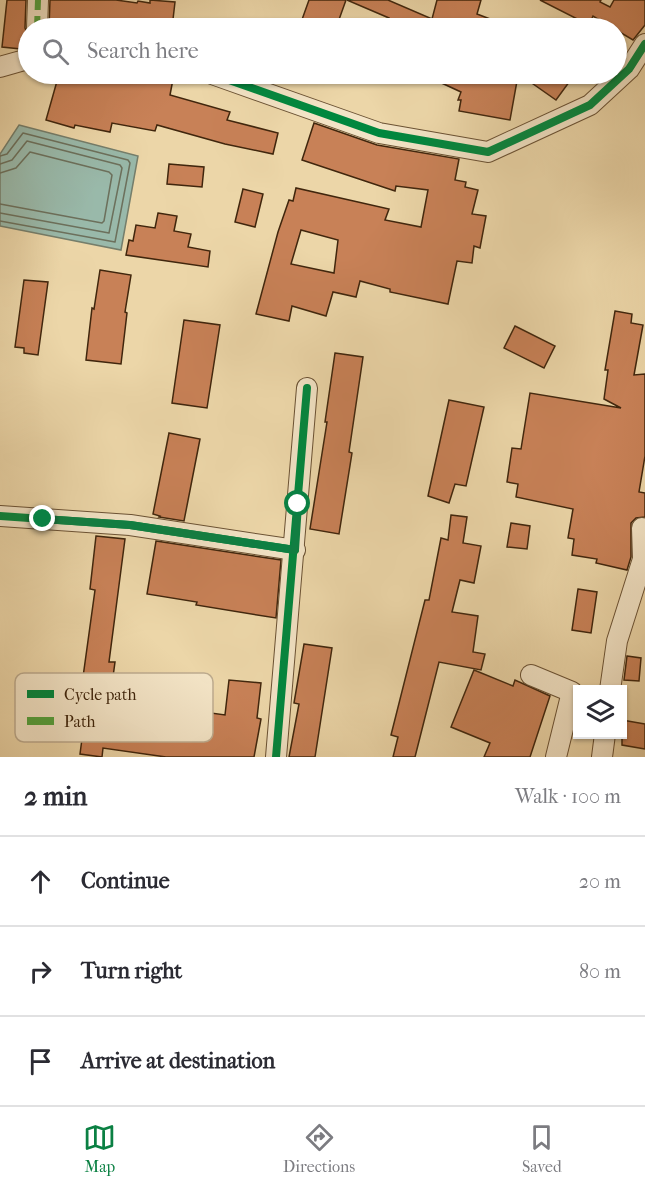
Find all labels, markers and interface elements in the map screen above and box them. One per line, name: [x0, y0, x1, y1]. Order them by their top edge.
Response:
search box: [18, 18, 627, 84]
icon: search: [39, 35, 72, 68]
text: Search here: [87, 38, 199, 64]
route start: [284, 490, 310, 516]
route end: [29, 505, 55, 531]
legend: [15, 673, 213, 742]
text: Cycle path: [64, 685, 136, 704]
map controls: [573, 685, 627, 739]
button: layers: [573, 685, 627, 739]
text: Path: [64, 712, 96, 731]
text: 2 min: [24, 781, 87, 812]
text: Walk · 100 m: [515, 785, 621, 808]
icon: ahead: [24, 865, 57, 898]
text: Continue: [81, 868, 170, 894]
text: 20 m: [579, 870, 621, 893]
icon: right: [24, 955, 57, 988]
text: Turn right: [81, 958, 182, 984]
text: 80 m: [579, 960, 621, 983]
icon: arrive: [24, 1045, 57, 1078]
text: Arrive at destination: [81, 1048, 275, 1074]
tab: Map: [83, 1121, 116, 1176]
tab: Directions: [283, 1121, 355, 1176]
tab: Saved: [522, 1121, 562, 1176]

